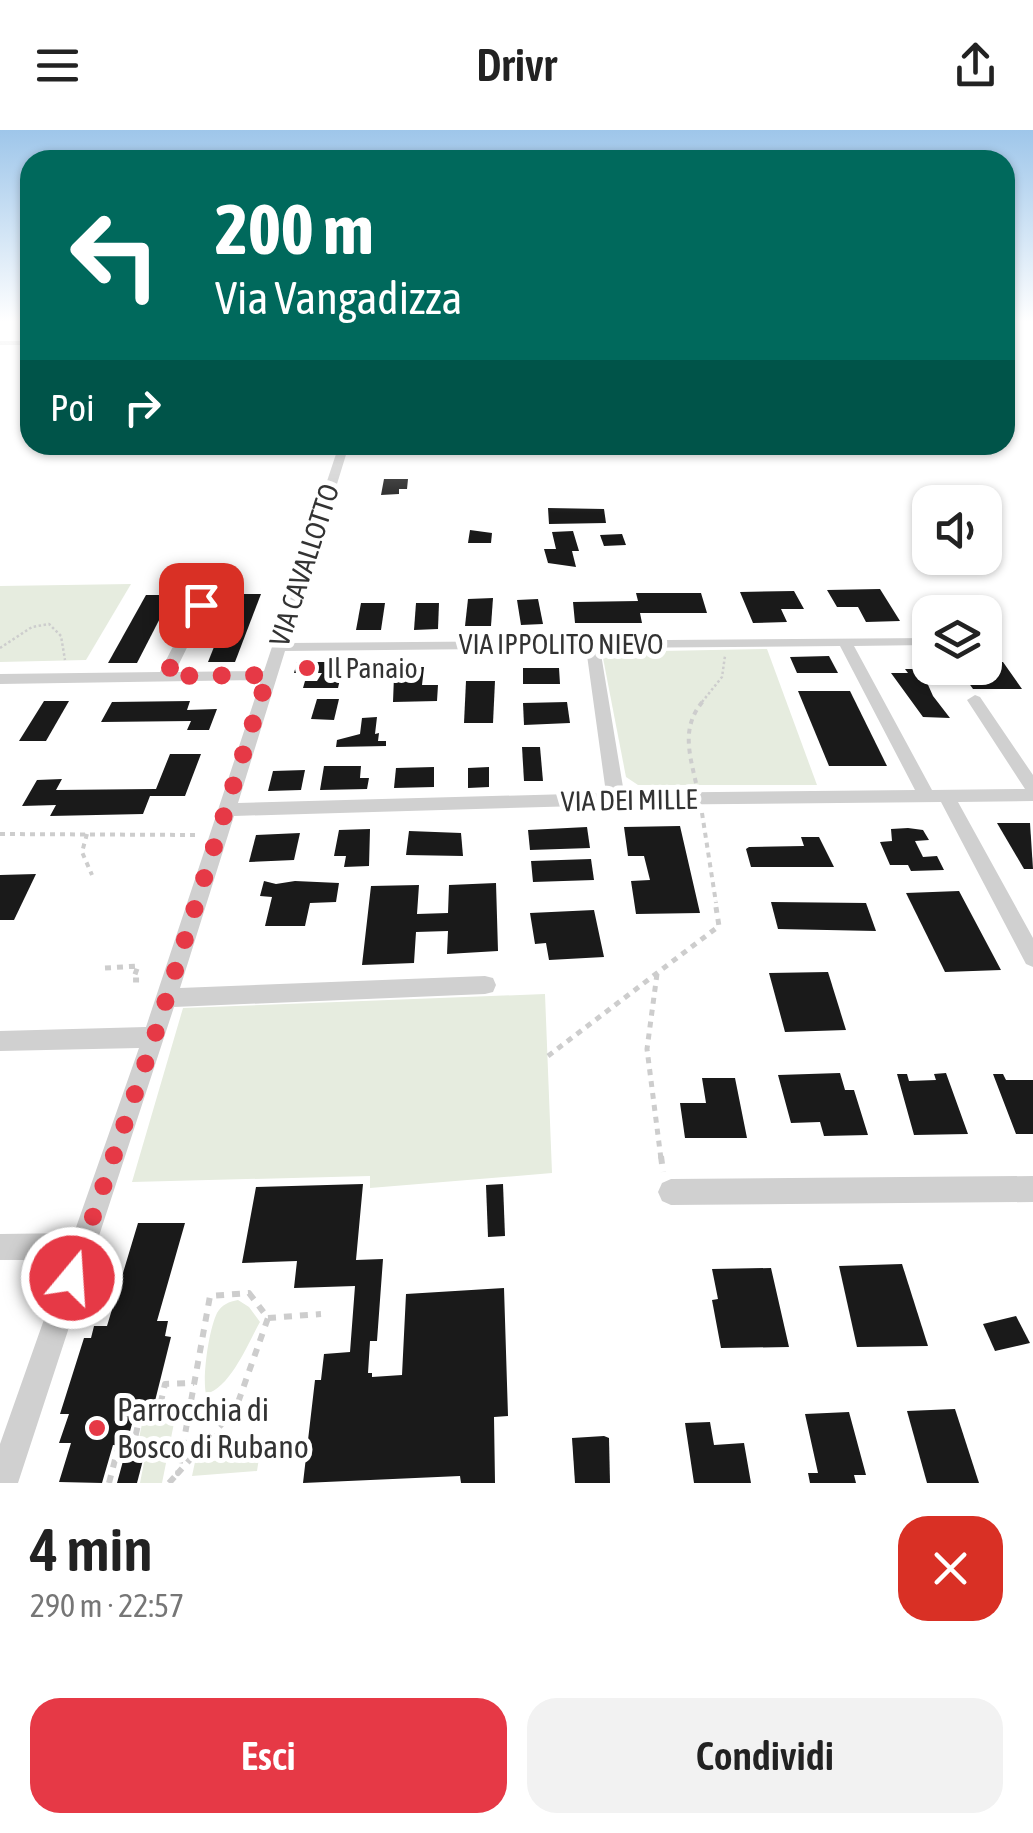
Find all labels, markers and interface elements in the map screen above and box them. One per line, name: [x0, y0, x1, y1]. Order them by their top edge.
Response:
icon: menu: [30, 38, 85, 93]
icon: share: [948, 38, 1003, 93]
text: Drivr: [476, 39, 557, 91]
text: 200 m: [215, 189, 374, 269]
icon: left: [50, 190, 180, 320]
text: Via Vangadizza: [215, 272, 462, 324]
icon: right: [115, 380, 170, 435]
text: Poi: [50, 386, 95, 429]
street label: VIA CAVALLOTTO: [263, 480, 345, 650]
map controls: [912, 485, 1002, 685]
button: sound: [912, 485, 1002, 575]
pin: [159, 563, 244, 648]
icon: arrive: [174, 578, 229, 633]
button: layers: [912, 595, 1002, 685]
street label: VIA IPPOLITO NIEVO: [459, 628, 663, 660]
place label: Il Panaio: [327, 652, 418, 684]
marker: Il Panaio: [296, 657, 318, 679]
street label: VIA DEI MILLE: [560, 783, 698, 817]
position arrow: [20, 1226, 124, 1330]
place label: Parrocchia di Bosco di Rubano: [117, 1391, 309, 1465]
marker: Parrocchia di Bosco di Rubano: [86, 1417, 108, 1439]
text: 4 min: [30, 1515, 153, 1584]
button: close: [898, 1516, 1003, 1621]
text: 290 m · 22:57: [30, 1587, 184, 1624]
button: Esci: [30, 1698, 507, 1813]
button: Condividi: [527, 1698, 1003, 1813]

